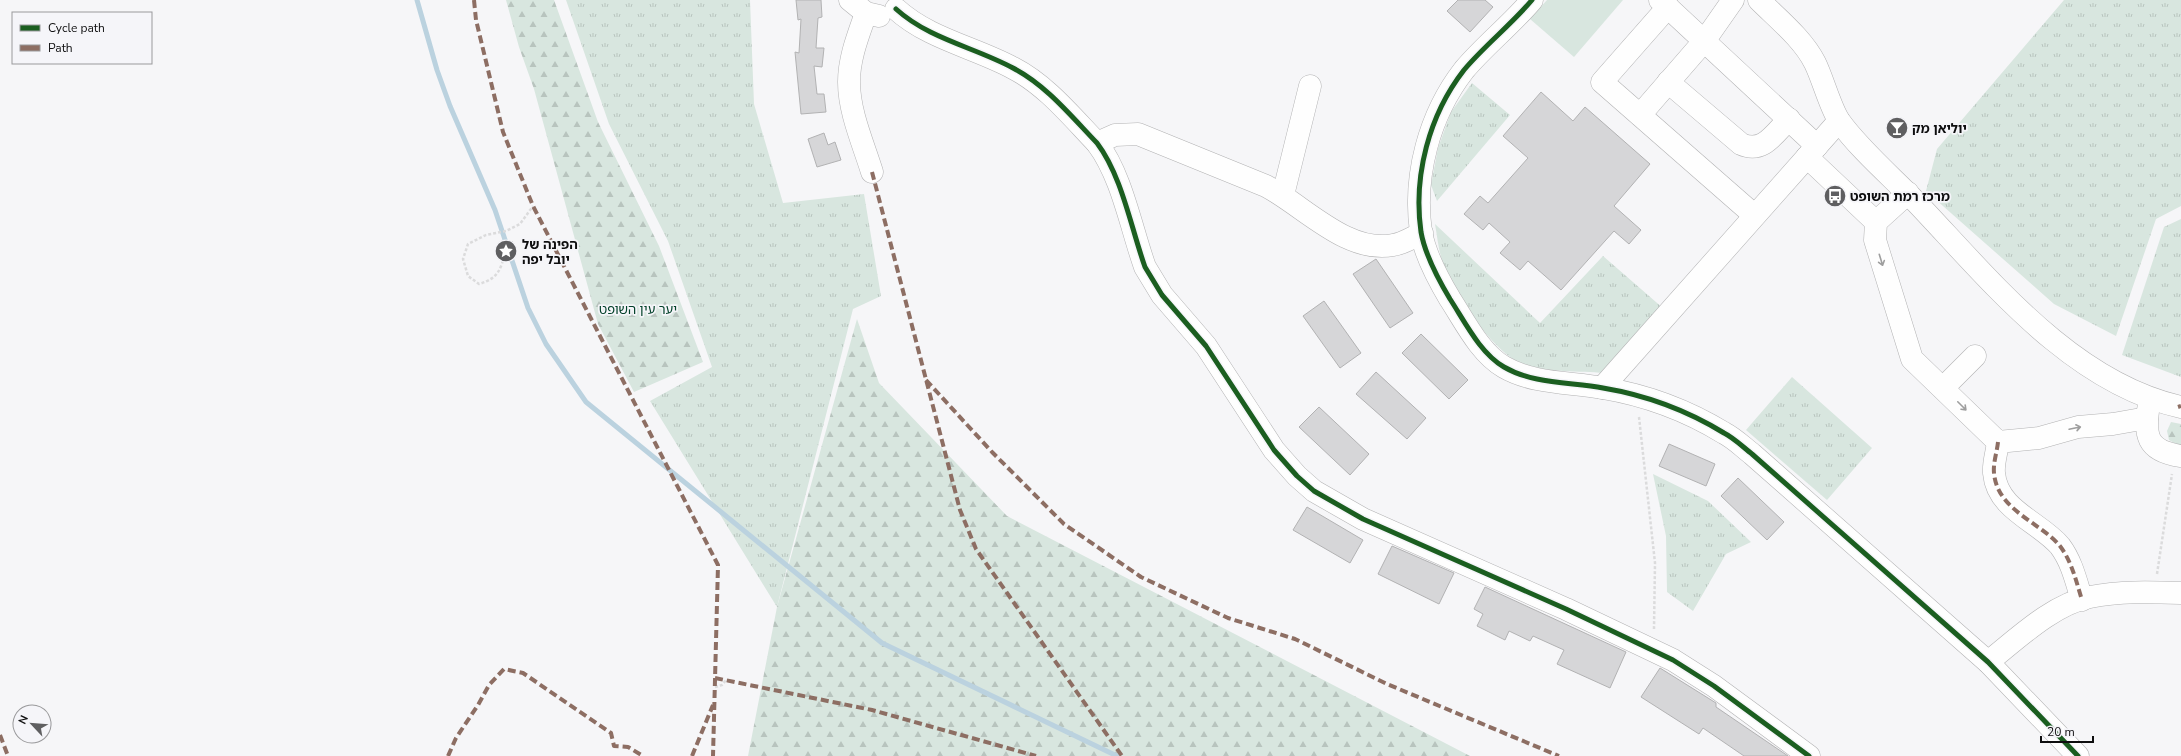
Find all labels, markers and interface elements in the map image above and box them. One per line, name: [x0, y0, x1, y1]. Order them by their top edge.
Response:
legend: [12, 12, 152, 64]
text: Cycle path: [48, 20, 105, 36]
text: Path: [48, 40, 73, 56]
bar icon: יוליאן מק: [1884, 115, 1910, 141]
place label: יוליאן מק: [1912, 120, 1967, 138]
bus stop icon: מרכז רמת השופט: [1822, 183, 1848, 209]
place label: מרכז רמת השופט: [1850, 188, 1950, 206]
place label: הפינה של יובל יפה: [522, 236, 578, 269]
place icon: הפינה של יובל יפה: [493, 238, 519, 264]
one-way arrow: [1878, 254, 1885, 267]
park label: יער עין השופט: [599, 301, 677, 319]
one-way arrow: [1957, 401, 1967, 411]
one-way arrow: [2068, 423, 2081, 431]
north arrow: [12, 704, 52, 744]
text: N: [15, 713, 32, 727]
scale bar: [2041, 718, 2093, 744]
text: 20 m: [2047, 724, 2075, 740]

